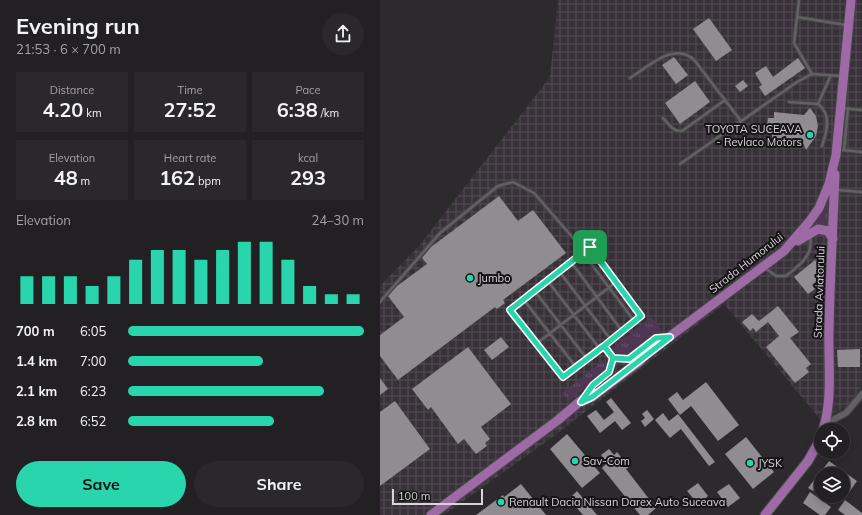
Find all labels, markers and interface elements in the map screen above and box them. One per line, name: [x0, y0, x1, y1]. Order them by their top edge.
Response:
text: Evening run: [16, 12, 140, 40]
button: share: [322, 13, 364, 55]
text: 21:53 · 6 × 700 m: [16, 41, 121, 57]
text: Distance: [50, 83, 94, 97]
text: Time: [178, 83, 202, 97]
text: Pace: [296, 83, 320, 97]
text: 4.20: [42, 97, 83, 122]
text: 27:52: [164, 97, 216, 122]
text: 6:38: [277, 97, 318, 122]
text: km: [83, 106, 102, 120]
text: /km: [318, 106, 339, 120]
place label: TOYOTA SUCEAVA - Revlaco Motors: [706, 122, 802, 149]
marker: TOYOTA SUCEAVA - Revlaco Motors: [805, 130, 815, 140]
text: Elevation: [49, 151, 95, 165]
text: Heart rate: [164, 151, 216, 165]
text: kcal: [298, 151, 318, 165]
text: 48: [54, 165, 78, 190]
text: 162: [159, 165, 195, 190]
text: 293: [290, 165, 326, 190]
text: m: [78, 174, 90, 188]
text: bpm: [195, 174, 221, 188]
text: Elevation: [16, 212, 71, 228]
text: 24–30 m: [311, 212, 364, 228]
pin: [573, 230, 607, 264]
street label: Strada Humorului: [706, 230, 786, 296]
icon: arrive: [579, 236, 601, 258]
street label: Strada Aviatorului: [810, 246, 828, 338]
place label: Jumbo: [478, 271, 511, 285]
marker: Jumbo: [465, 273, 475, 283]
text: 700 m: [16, 323, 55, 339]
text: 6:05: [80, 323, 106, 339]
text: 1.4 km: [16, 353, 57, 369]
text: 7:00: [80, 353, 106, 369]
text: 2.1 km: [16, 383, 57, 399]
text: 6:23: [80, 383, 106, 399]
text: 2.8 km: [16, 413, 57, 429]
text: 6:52: [80, 413, 106, 429]
map controls: [814, 423, 850, 503]
button: locate: [814, 423, 850, 459]
place label: Sav-Com: [583, 454, 630, 468]
marker: Sav-Com: [570, 456, 580, 466]
place label: JYSK: [758, 456, 783, 470]
marker: JYSK: [745, 458, 755, 468]
button: Save: [16, 461, 186, 507]
button: Share: [194, 461, 364, 507]
button: layers: [814, 467, 850, 503]
scale bar: [392, 487, 483, 506]
text: 100 m: [398, 489, 430, 503]
place label: Renault Dacia Nissan Darex Auto Suceava: [509, 495, 725, 509]
marker: Renault Dacia Nissan Darex Auto Suceava: [496, 497, 506, 507]

